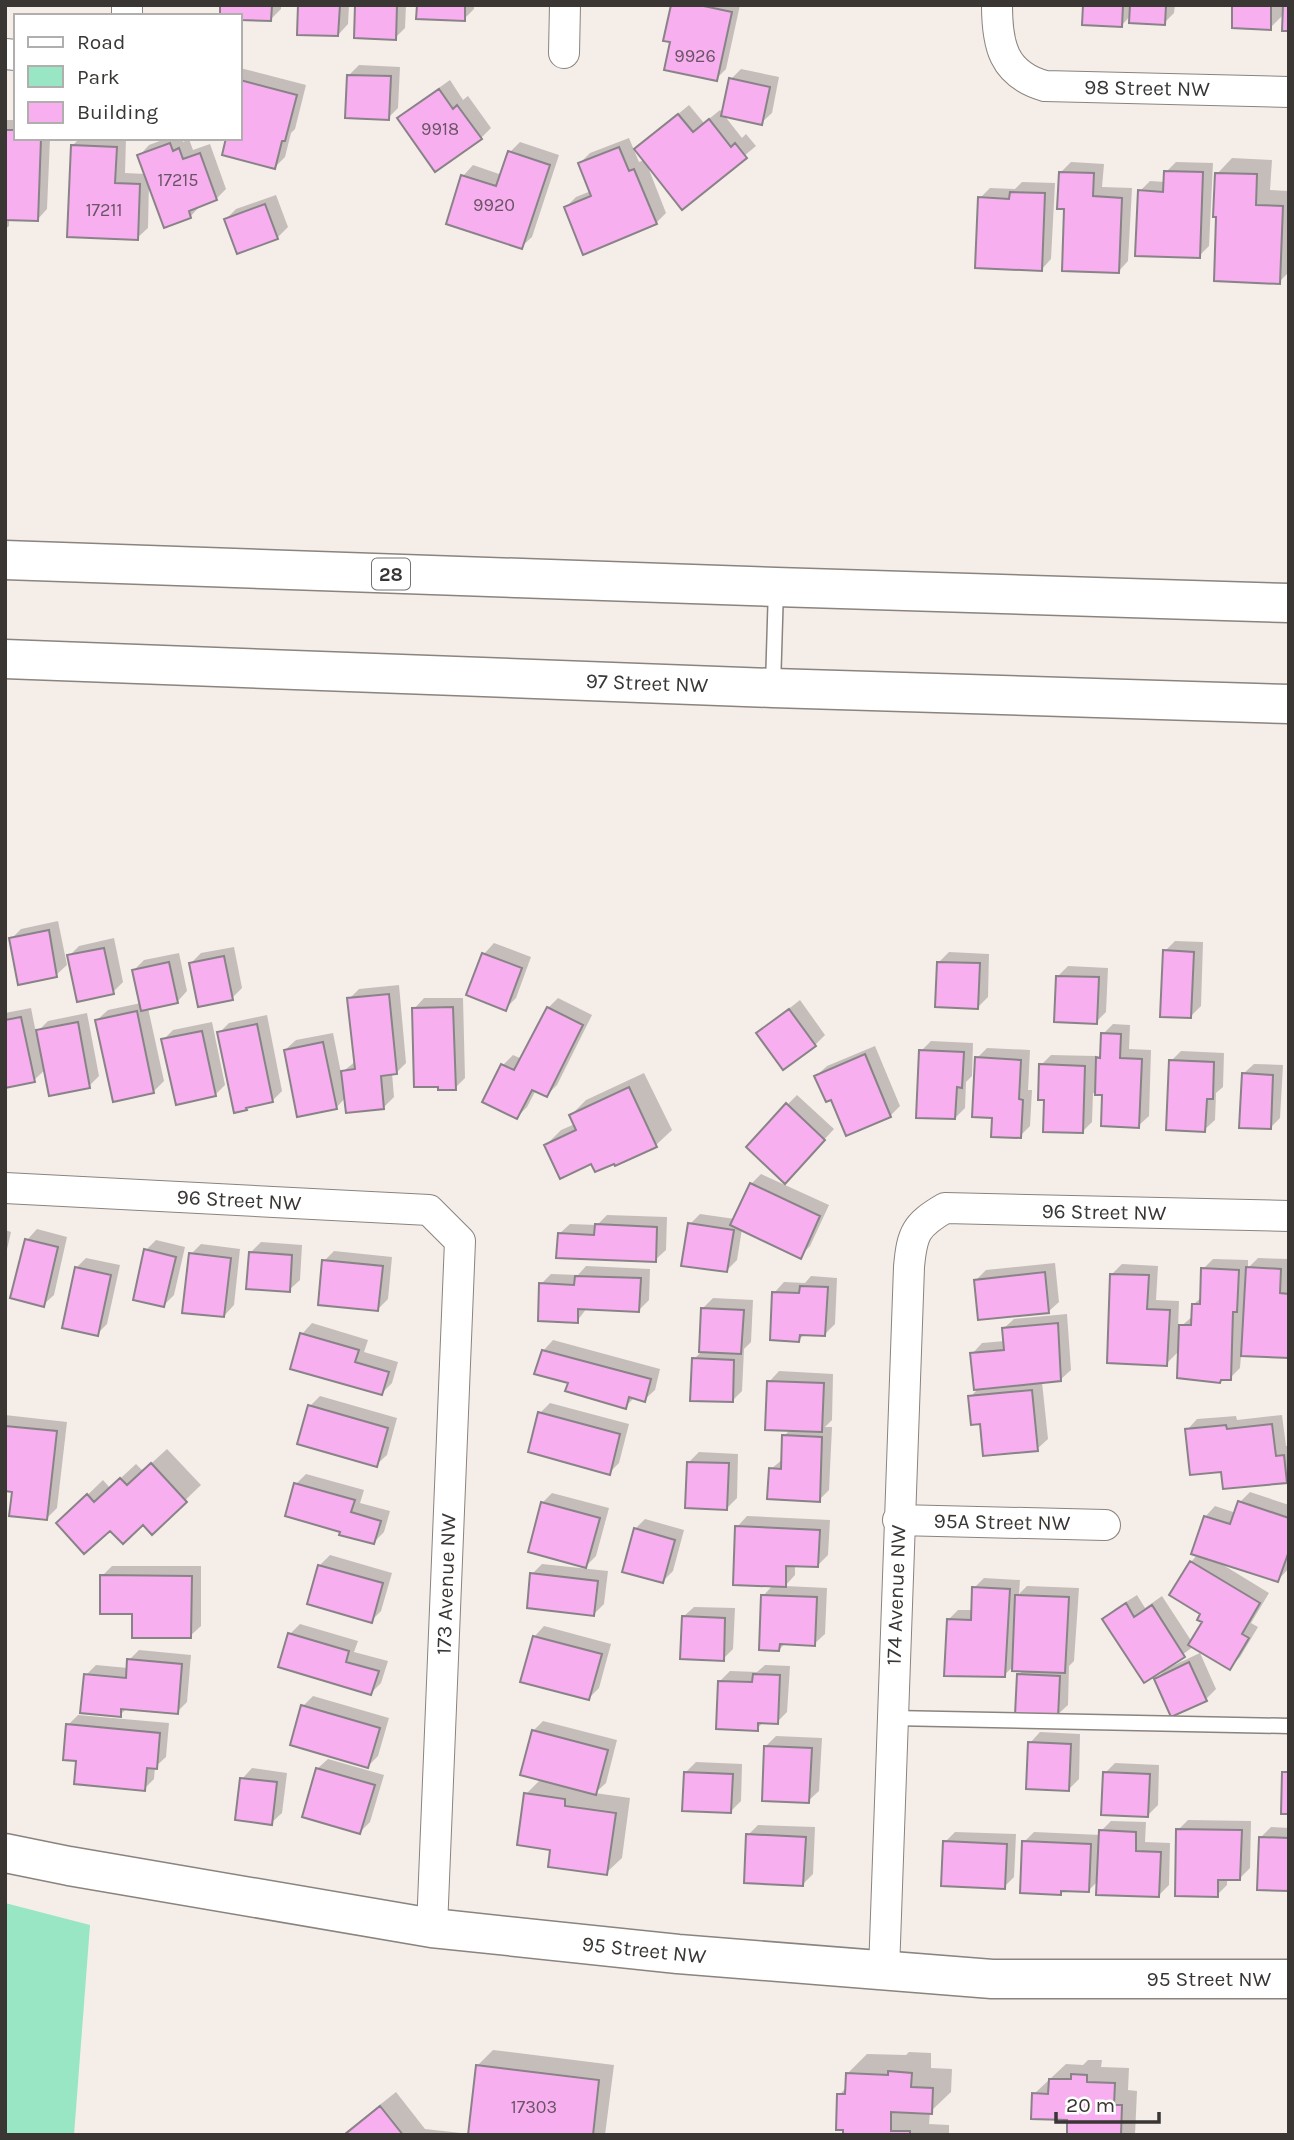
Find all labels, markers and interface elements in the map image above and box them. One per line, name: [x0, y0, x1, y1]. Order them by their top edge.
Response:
legend: [14, 14, 242, 140]
text: Road: [77, 30, 125, 54]
house number: 9926: [674, 45, 716, 67]
text: Park: [77, 65, 120, 89]
street label: 98 Street NW: [1084, 75, 1210, 101]
text: Building: [77, 100, 158, 124]
house number: 9918: [421, 118, 459, 140]
house number: 17215: [158, 169, 198, 191]
house number: 9920: [473, 194, 515, 216]
house number: 17211: [86, 199, 122, 221]
road number: 28: [372, 558, 410, 590]
street label: 97 Street NW: [585, 669, 709, 697]
street label: 96 Street NW: [176, 1185, 302, 1215]
street label: 96 Street NW: [1041, 1199, 1167, 1225]
street label: 95A Street NW: [933, 1509, 1071, 1535]
street label: 173 Avenue NW: [432, 1513, 460, 1655]
street label: 174 Avenue NW: [882, 1524, 910, 1666]
street label: 95 Street NW: [581, 1932, 708, 1968]
street label: 95 Street NW: [1147, 1967, 1272, 1991]
scale bar: [1056, 2080, 1159, 2124]
text: 20 m: [1066, 2093, 1115, 2117]
house number: 17303: [511, 2096, 557, 2118]

